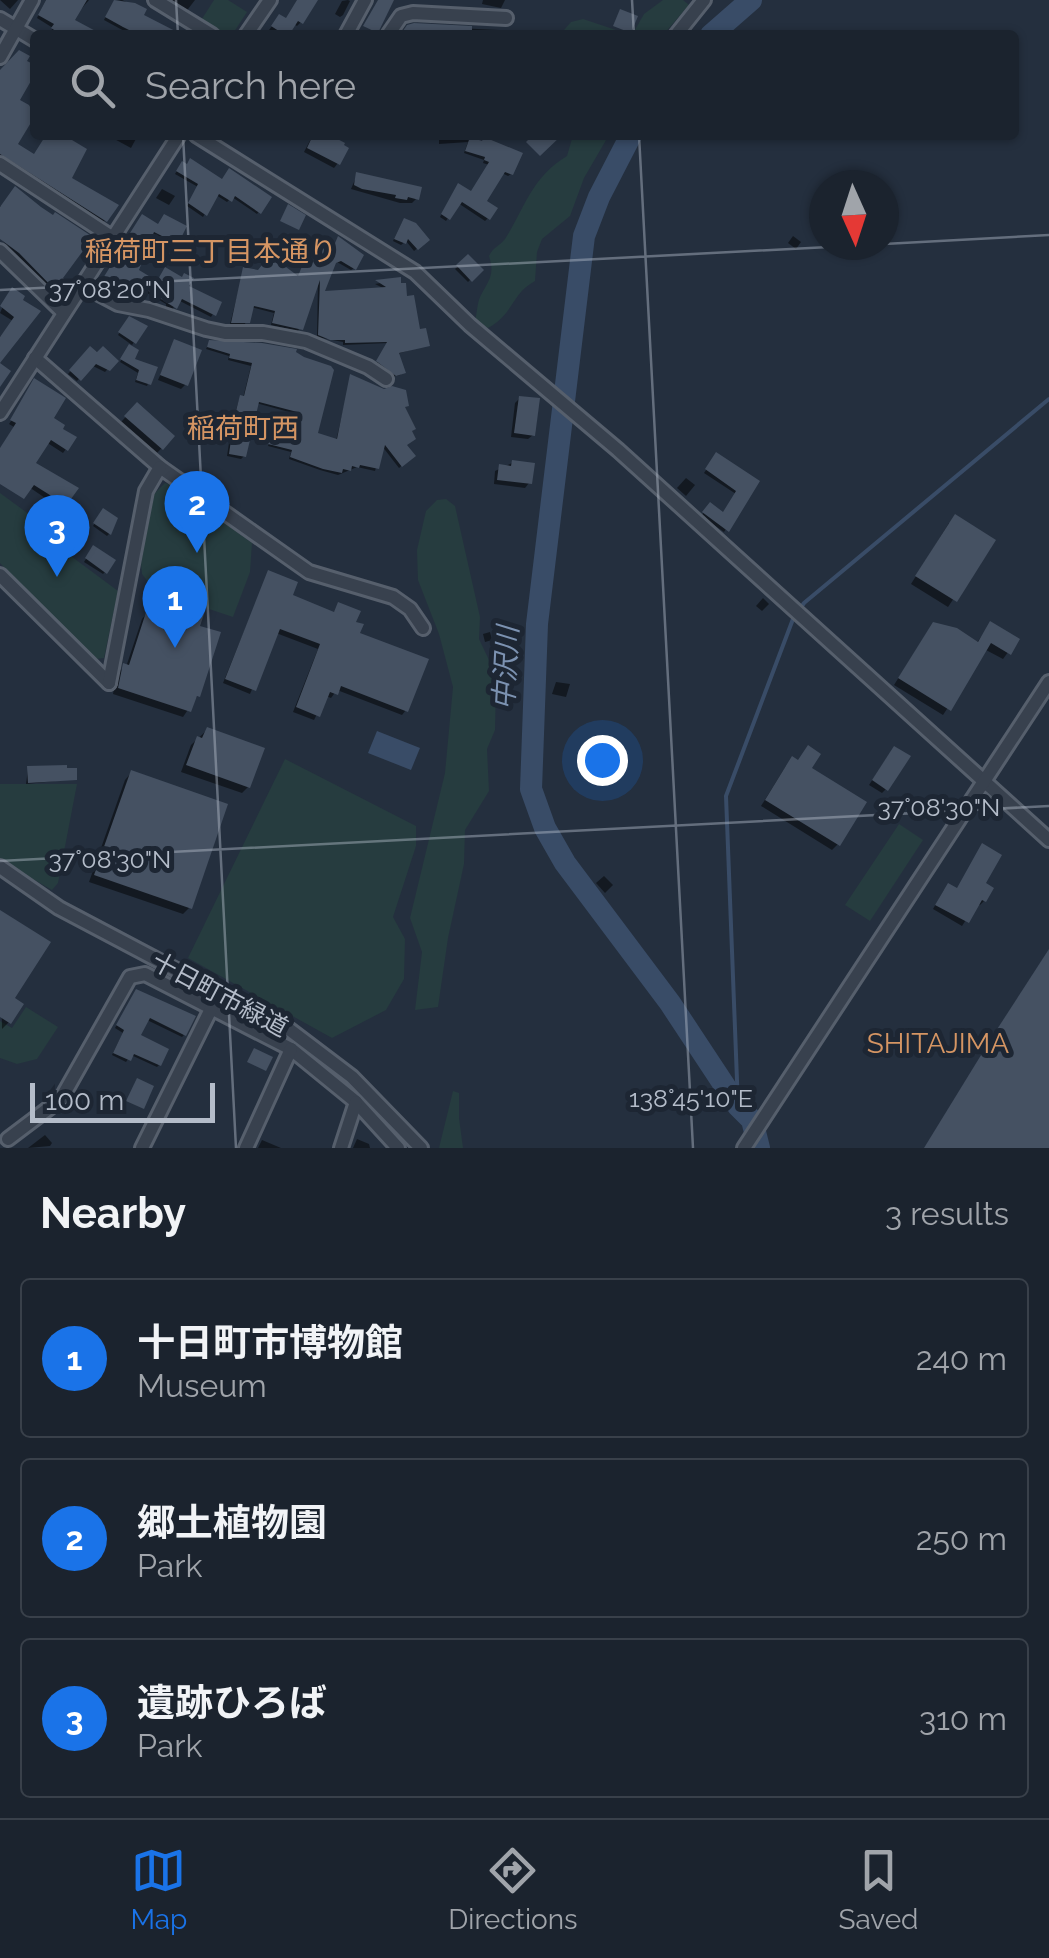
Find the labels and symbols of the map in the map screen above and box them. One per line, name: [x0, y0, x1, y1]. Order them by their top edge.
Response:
north arrow: [809, 170, 899, 260]
district label: 稲荷町三丁目本通り: [85, 235, 337, 268]
text: 37°08'20"N: [49, 274, 171, 304]
district label: 稲荷町西: [187, 412, 299, 445]
pin: 2: [164, 470, 230, 553]
pin: 3: [24, 494, 90, 577]
pin: 1: [142, 566, 208, 648]
water label: 中沢川: [487, 622, 525, 711]
your location: [577, 735, 628, 786]
text: 37°08'30"N: [878, 792, 1000, 822]
text: 37°08'30"N: [49, 844, 171, 874]
street label: 十日町市緑道: [147, 946, 293, 1042]
district label: SHITAJIMA: [867, 1027, 1009, 1060]
scale bar: [30, 1078, 215, 1122]
text: 138°45'10"E: [629, 1083, 753, 1113]

